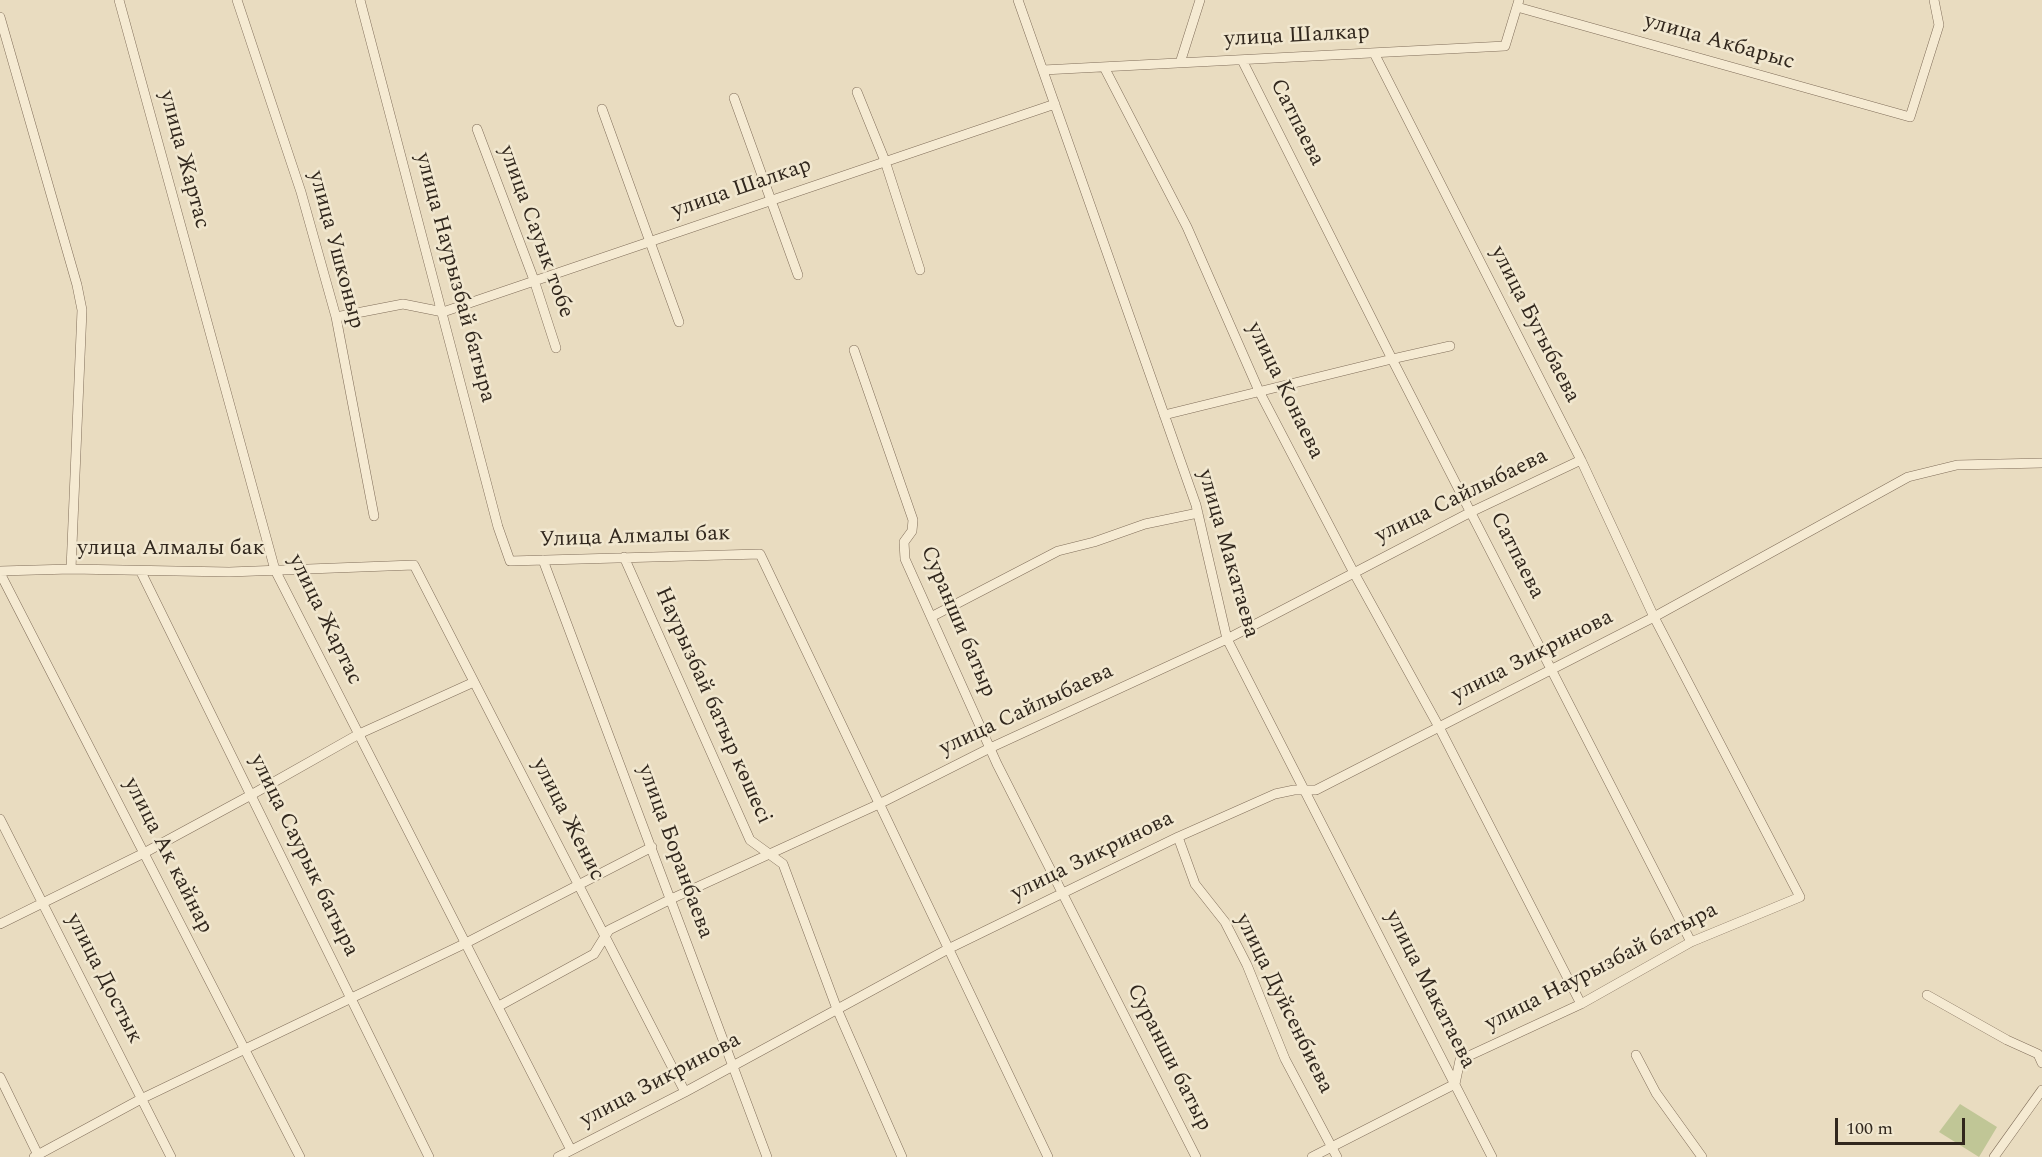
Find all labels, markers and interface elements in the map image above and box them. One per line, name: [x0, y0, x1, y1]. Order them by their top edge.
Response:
street label: улица Акбарыс: [1641, 9, 1797, 77]
street label: улица Шалкар: [1223, 20, 1371, 54]
street label: Сатпаева: [1263, 75, 1329, 171]
street label: улица Жартас: [152, 88, 214, 232]
street label: улица Сауык тобе: [492, 142, 578, 322]
street label: улица Наурызбай батыра: [408, 150, 500, 406]
street label: улица Шалкар: [669, 153, 815, 225]
street label: улица Ушконыр: [301, 168, 369, 332]
street label: улица Бугыбаева: [1483, 242, 1585, 408]
street label: улица Конаева: [1240, 318, 1328, 464]
street label: улица Сайлыбаева: [1371, 444, 1553, 550]
street label: улица Макатаева: [1190, 467, 1264, 641]
street label: Сатпаева: [1483, 508, 1549, 604]
street label: Улица Алмалы бак: [539, 521, 731, 555]
street label: улица Алмалы бак: [77, 537, 265, 563]
street label: Суранши батыр: [913, 542, 1001, 702]
street label: улица Жартас: [281, 550, 367, 690]
street label: Наурызбай батыр көшесі: [648, 583, 776, 829]
street label: улица Зикринова: [1448, 605, 1618, 709]
street label: улица Сайлыбаева: [936, 659, 1118, 763]
street label: улица Саурык батыра: [243, 751, 363, 961]
street label: улица Женис: [525, 754, 609, 886]
street label: улица Боранбаева: [630, 761, 718, 943]
street label: улица Ак кайнар: [116, 774, 218, 938]
street label: улица Зикринова: [1007, 806, 1179, 908]
street label: улица Наурызбай батыра: [1481, 898, 1723, 1038]
street label: улица Макатаева: [1378, 906, 1480, 1074]
street label: улица Достык: [59, 910, 147, 1048]
street label: улица Дуйсенбиева: [1228, 910, 1338, 1098]
street label: Суранши батыр: [1120, 980, 1216, 1136]
street label: улица Зикринова: [576, 1028, 746, 1134]
scale bar: [1838, 1106, 1968, 1144]
text: 100 m: [1846, 1115, 1893, 1142]

